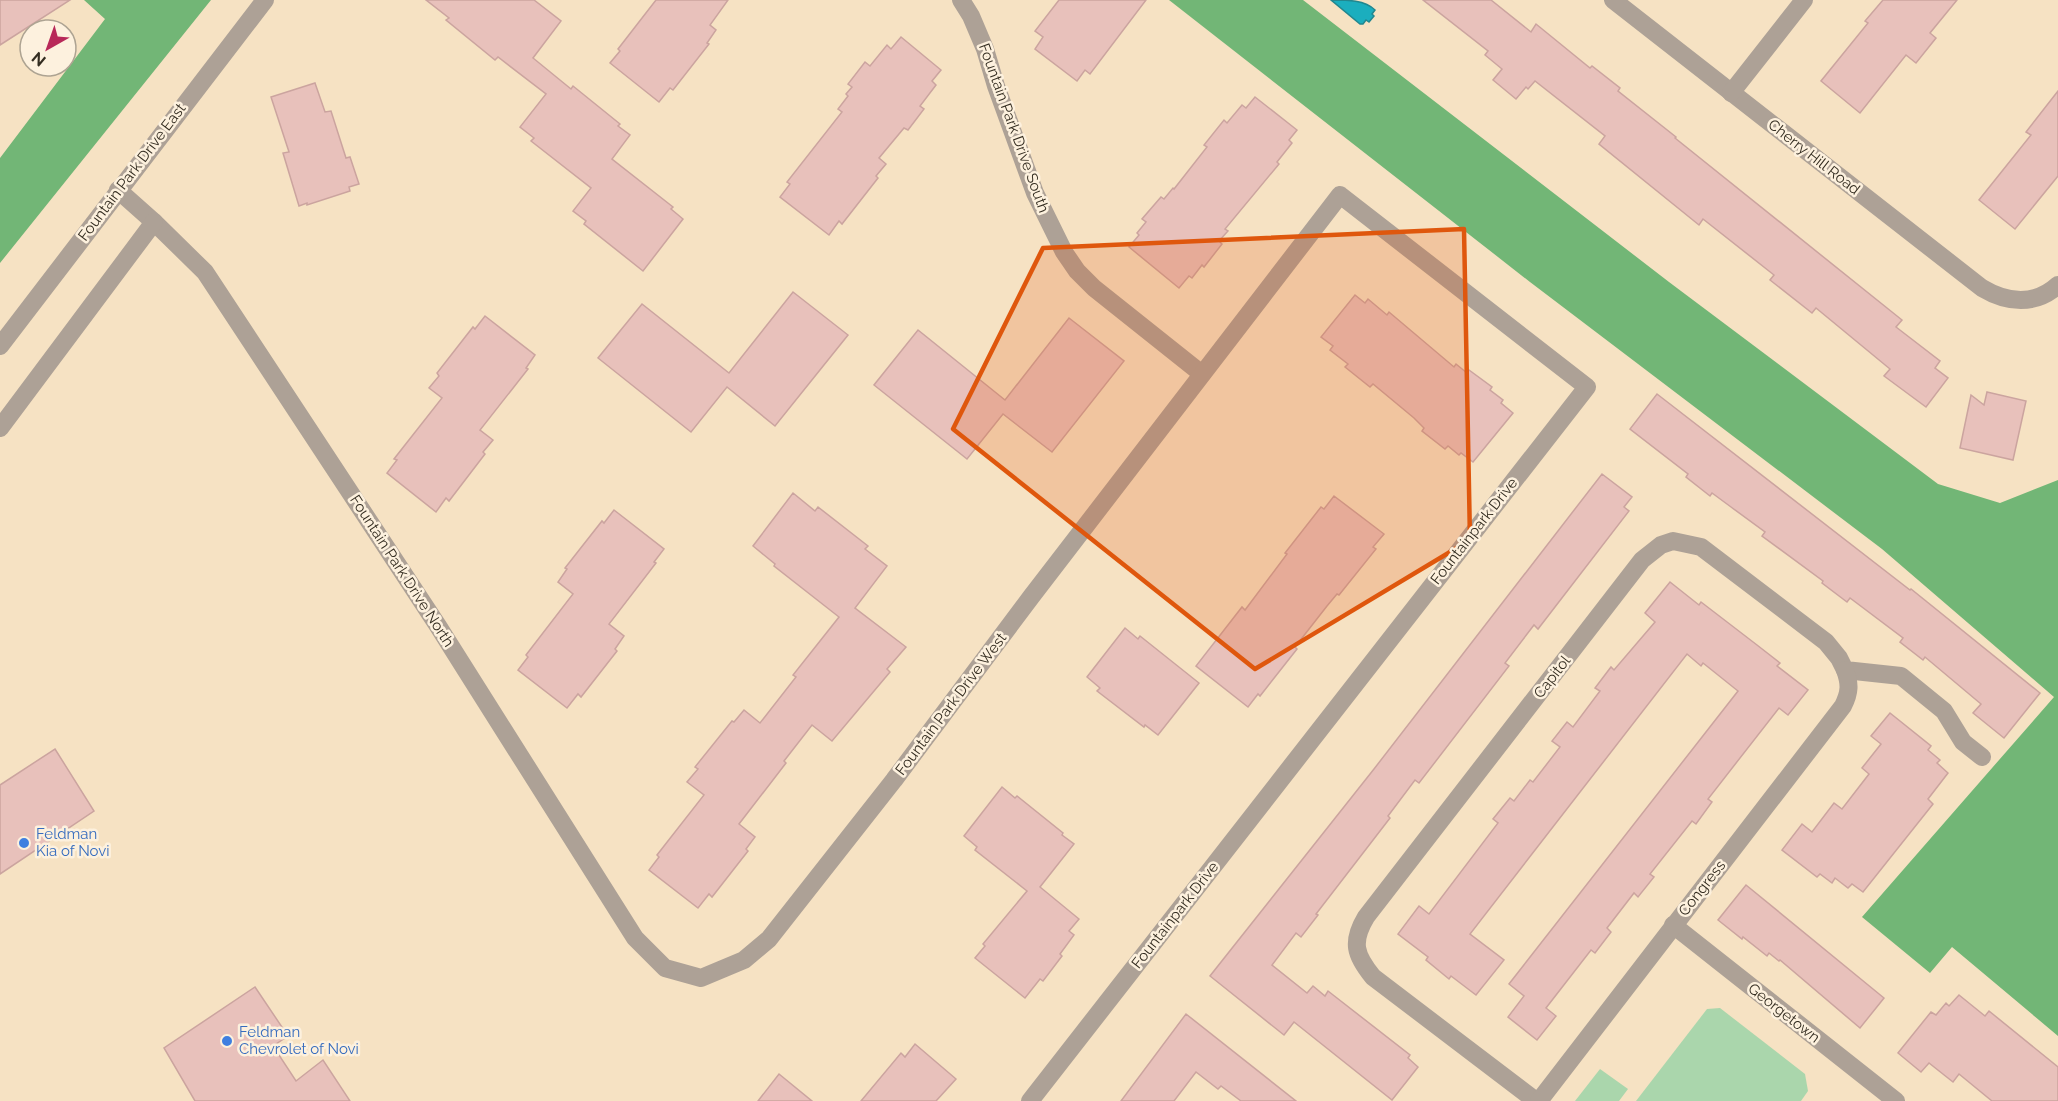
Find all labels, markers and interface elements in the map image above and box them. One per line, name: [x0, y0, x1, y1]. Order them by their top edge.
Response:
north arrow: [18, 18, 78, 78]
street label: Fountain Park Drive South: [975, 41, 1053, 215]
text: N: [28, 48, 49, 70]
street label: Fountain Park Drive East: [74, 100, 190, 244]
street label: Cherry Hill Road: [1764, 115, 1864, 199]
street label: Fountainpark Drive: [1427, 474, 1521, 588]
street label: Fountain Park Drive North: [346, 492, 458, 650]
street label: Fountain Park Drive West: [892, 629, 1010, 779]
street label: Capitol: [1530, 651, 1575, 702]
place label: Feldman Kia of Novi: [36, 825, 110, 860]
marker: Feldman Kia of Novi: [17, 836, 31, 850]
street label: Congress: [1675, 857, 1729, 919]
street label: Fountainpark Drive: [1128, 858, 1222, 972]
street label: Georgetown: [1745, 979, 1823, 1047]
place label: Feldman Chevrolet of Novi: [239, 1023, 359, 1058]
marker: Feldman Chevrolet of Novi: [220, 1034, 234, 1048]

